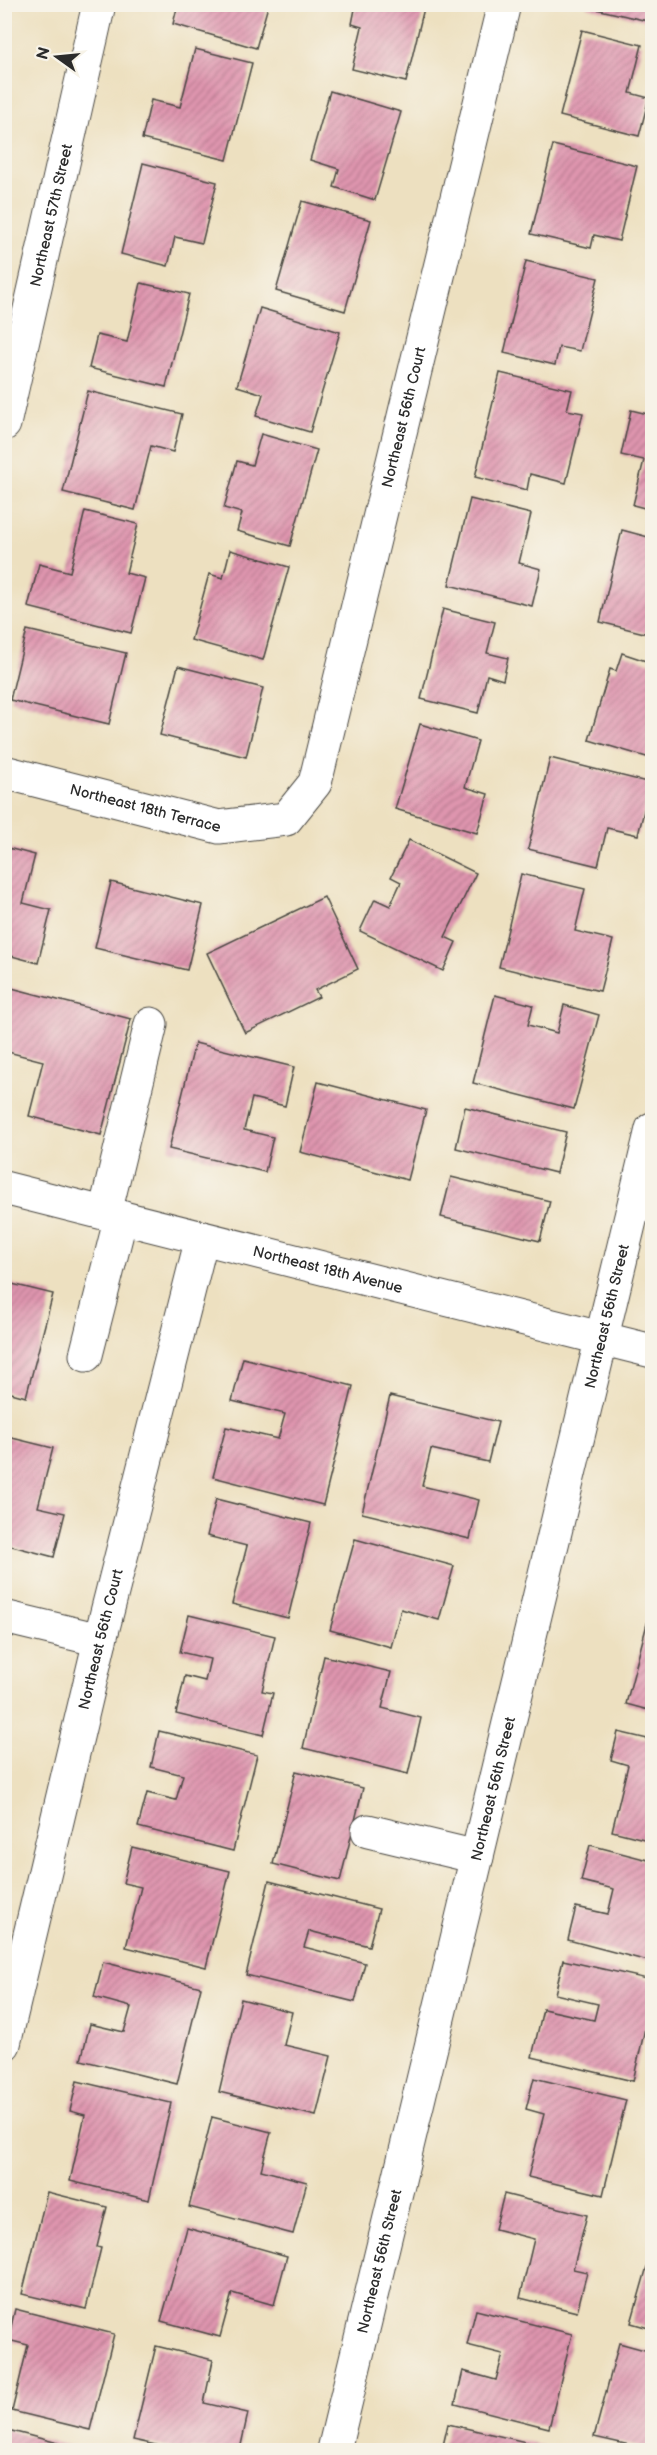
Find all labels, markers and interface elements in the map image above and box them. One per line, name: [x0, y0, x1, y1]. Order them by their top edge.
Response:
north arrow: [27, 27, 87, 87]
text: N: [33, 45, 55, 62]
street label: Northeast 57th Street: [26, 142, 77, 289]
street label: Northeast 56th Court: [378, 345, 431, 490]
street label: Northeast 18th Terrace: [68, 780, 223, 837]
street label: Northeast 18th Avenue: [251, 1242, 405, 1298]
street label: Northeast 56th Street: [581, 1242, 634, 1390]
street label: Northeast 56th Court: [75, 1567, 128, 1712]
street label: Northeast 56th Street: [467, 1715, 520, 1863]
street label: Northeast 56th Street: [353, 2187, 406, 2335]

